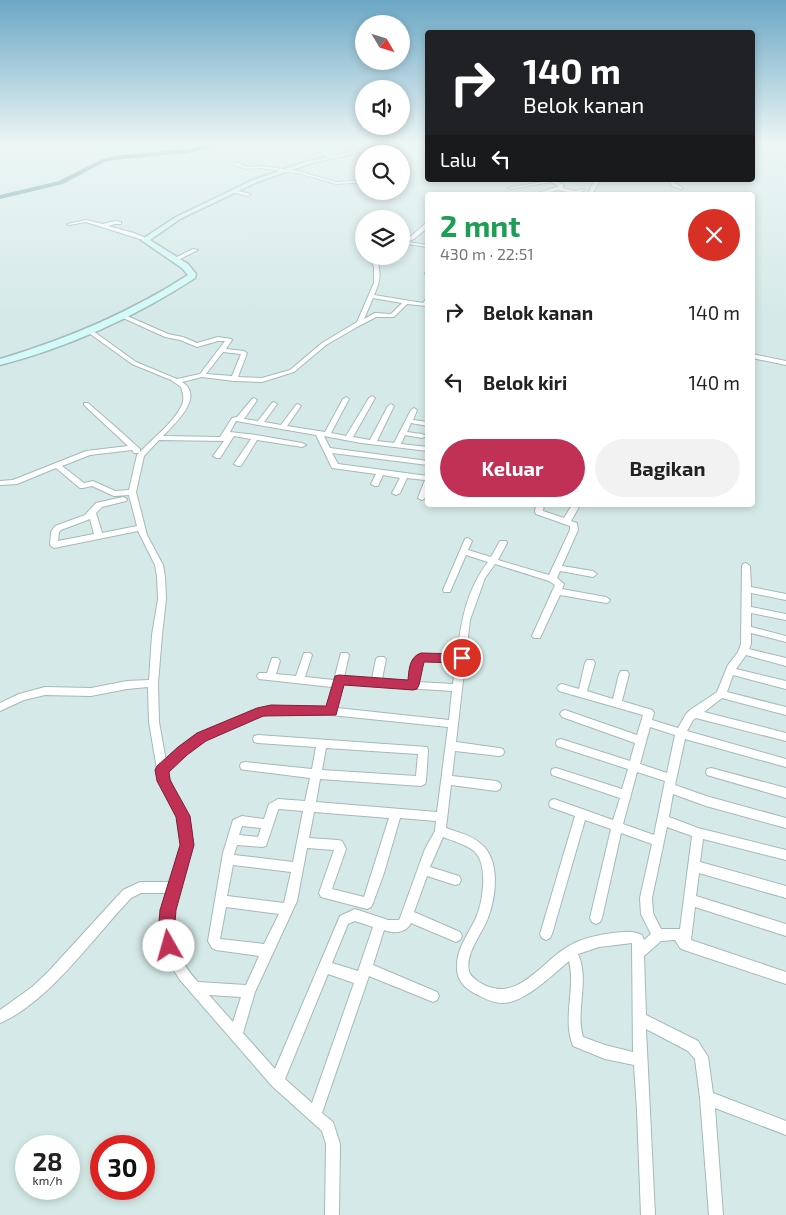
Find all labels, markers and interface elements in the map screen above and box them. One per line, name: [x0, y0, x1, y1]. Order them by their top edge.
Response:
north arrow: [355, 15, 410, 70]
map controls: [355, 15, 410, 265]
text: 140 m: [523, 49, 621, 91]
icon: right: [440, 50, 505, 115]
button: sound: [355, 80, 410, 135]
text: Belok kanan: [523, 91, 644, 117]
button: search: [355, 145, 410, 200]
icon: left: [487, 145, 515, 173]
text: Lalu: [440, 148, 477, 171]
text: 2 mnt: [440, 207, 521, 243]
button: close: [688, 209, 740, 261]
button: layers: [355, 210, 410, 265]
text: 430 m · 22:51: [440, 244, 534, 263]
icon: right: [440, 298, 468, 326]
text: Belok kanan: [483, 301, 593, 324]
text: 140 m: [688, 301, 740, 324]
icon: left: [440, 368, 468, 396]
text: Belok kiri: [483, 371, 567, 394]
text: 140 m: [688, 371, 740, 394]
button: Keluar: [440, 439, 585, 497]
button: Bagikan: [595, 439, 740, 497]
pin: [441, 637, 483, 679]
icon: arrive: [448, 644, 476, 672]
position arrow: [142, 919, 194, 971]
speed limit sign: 30: [90, 1135, 155, 1200]
text: 28: [32, 1146, 63, 1176]
text: km/h: [33, 1173, 62, 1187]

